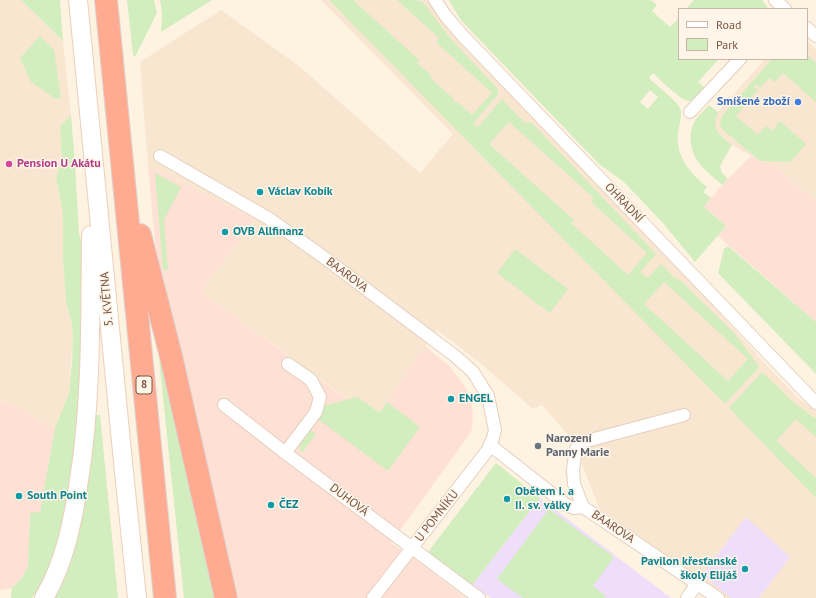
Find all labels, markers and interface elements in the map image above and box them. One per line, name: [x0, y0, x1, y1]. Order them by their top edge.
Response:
legend: [678, 8, 808, 60]
text: Road: [716, 17, 741, 32]
text: Park: [716, 37, 738, 52]
place label: Smíšené zboží: [717, 95, 790, 109]
marker: Smíšené zboží: [793, 97, 803, 107]
place label: Pension U Akátu: [17, 157, 101, 171]
marker: Pension U Akátu: [4, 159, 14, 169]
street label: OHRADNÍ: [602, 180, 646, 226]
place label: Václav Kobík: [268, 185, 333, 199]
marker: Václav Kobík: [255, 187, 265, 197]
place label: OVB Allfinanz: [233, 225, 303, 239]
marker: OVB Allfinanz: [220, 227, 230, 237]
street label: BAAROVA: [323, 255, 371, 295]
street label: 5. KVĚTNA: [97, 271, 117, 327]
road number: 8: [136, 376, 152, 394]
place label: ENGEL: [459, 392, 493, 406]
marker: ENGEL: [446, 394, 456, 404]
place label: Narození Panny Marie: [546, 432, 609, 460]
marker: Narození Panny Marie: [533, 441, 543, 451]
street label: DUHOVÁ: [327, 481, 371, 519]
place label: Obětem I. a II. sv. války: [515, 485, 574, 513]
street label: U POMNÍKU: [412, 487, 462, 545]
place label: South Point: [27, 489, 87, 503]
marker: South Point: [14, 491, 24, 501]
marker: Obětem I. a II. sv. války: [502, 494, 512, 504]
place label: ČEZ: [279, 498, 298, 512]
marker: ČEZ: [266, 500, 276, 510]
street label: BAAROVA: [589, 507, 637, 547]
place label: Pavilon křesťanské školy Elijáš: [641, 555, 737, 583]
marker: Pavilon křesťanské školy Elijáš: [740, 564, 750, 574]

